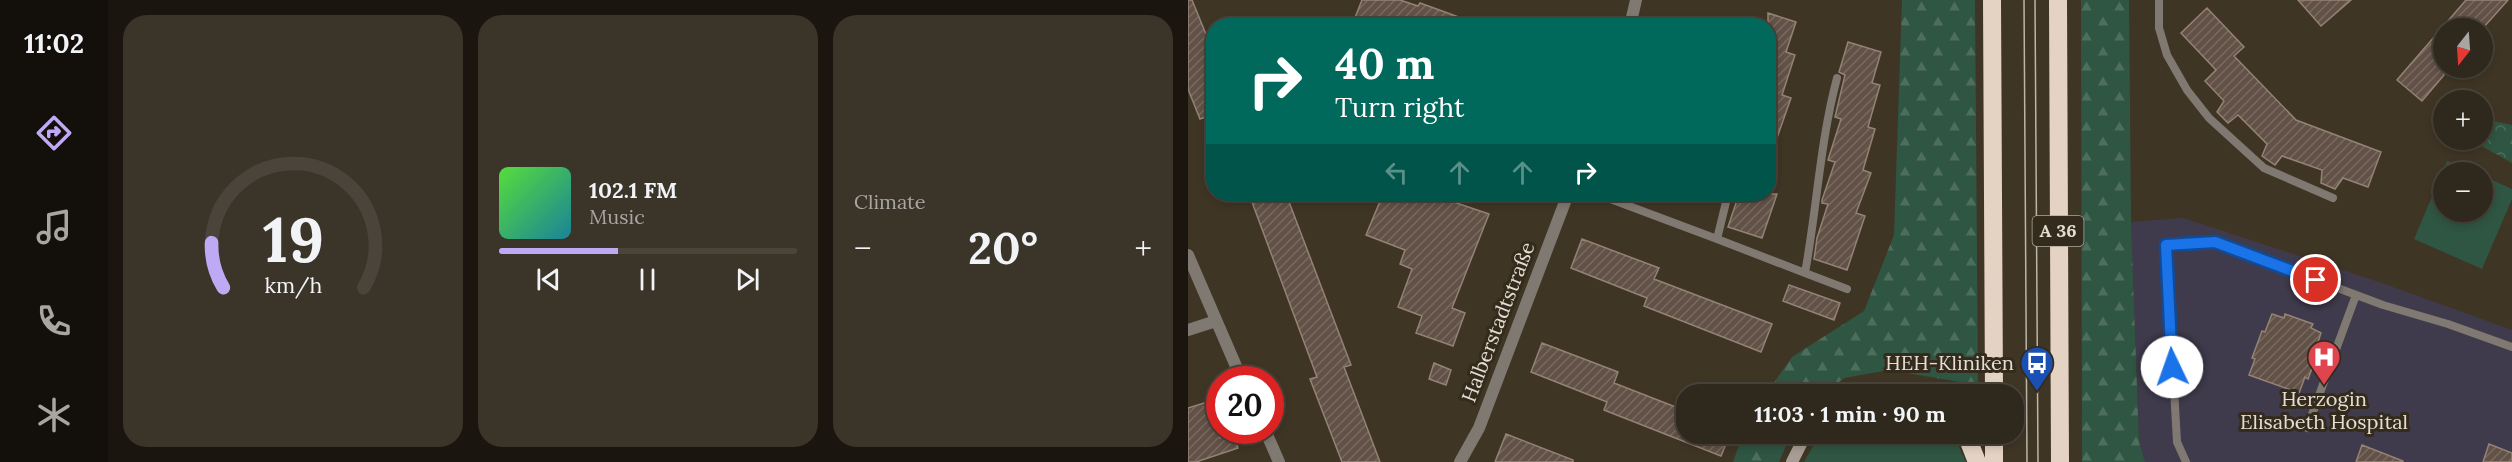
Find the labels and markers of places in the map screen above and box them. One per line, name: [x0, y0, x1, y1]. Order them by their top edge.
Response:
pin: [2290, 254, 2341, 305]
hospital icon: Herzogin Elisabeth Hospital: [2306, 339, 2342, 386]
bus stop icon: HEH-Kliniken: [2019, 345, 2055, 392]
place label: HEH-Kliniken: [1885, 350, 2014, 375]
place label: Herzogin Elisabeth Hospital: [2240, 386, 2408, 434]

